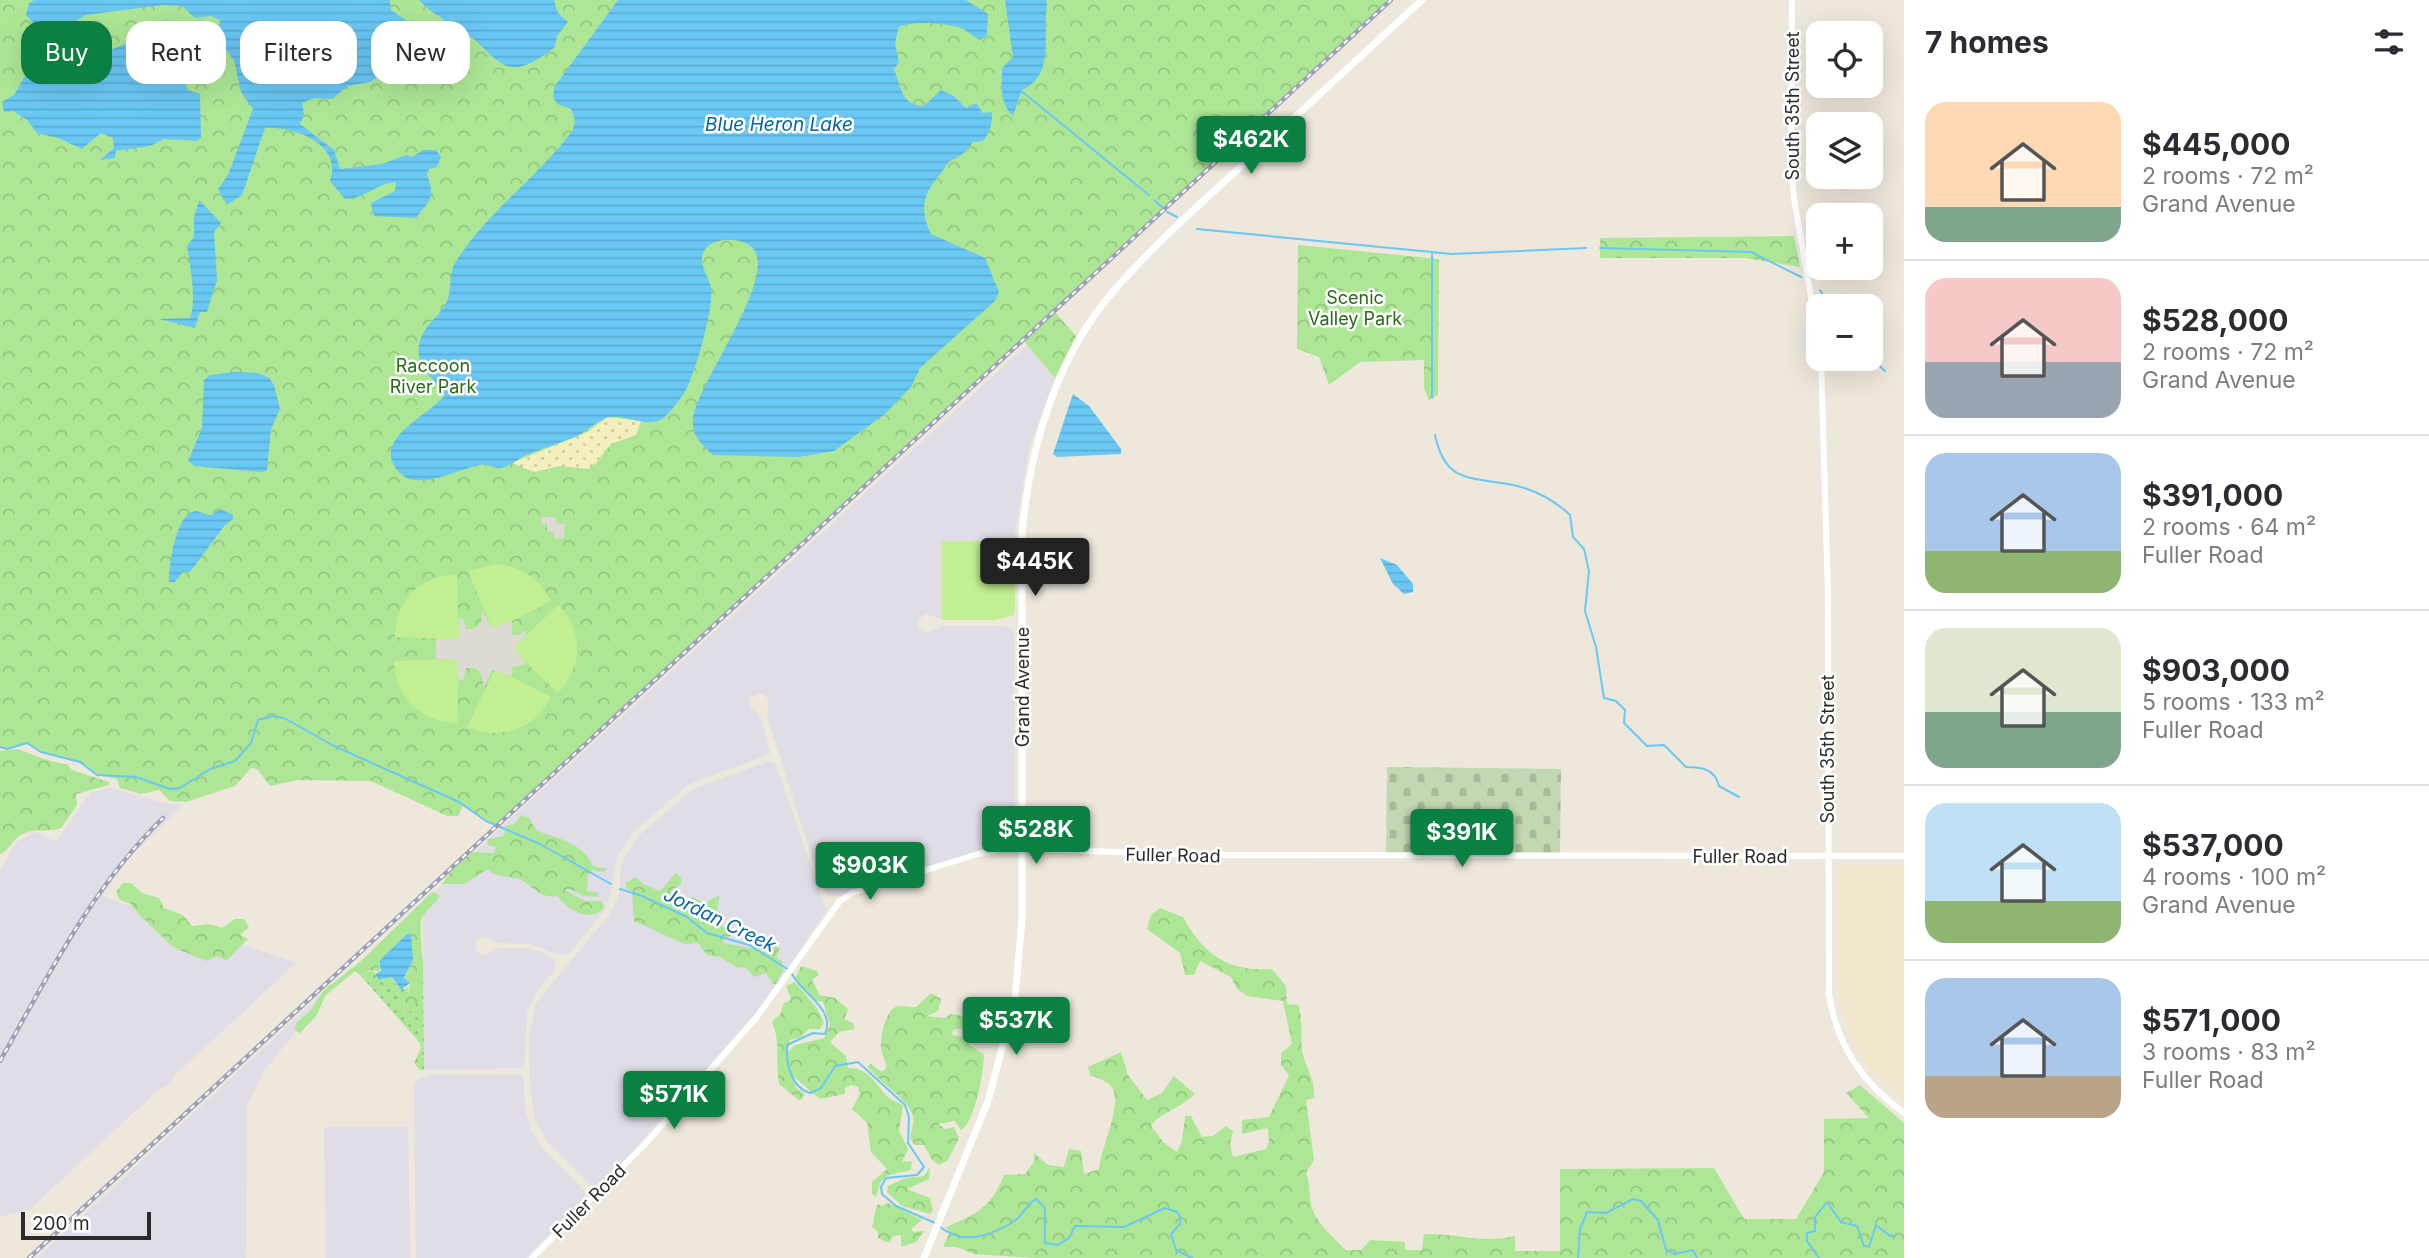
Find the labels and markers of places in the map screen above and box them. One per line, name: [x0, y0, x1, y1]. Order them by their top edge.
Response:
pin: $462K: [1202, 116, 1300, 176]
pin: $445K: [986, 538, 1084, 598]
pin: $528K: [987, 806, 1085, 866]
pin: $391K: [1413, 810, 1511, 869]
pin: $903K: [821, 842, 919, 902]
pin: $537K: [967, 998, 1065, 1057]
pin: $571K: [625, 1072, 723, 1131]

